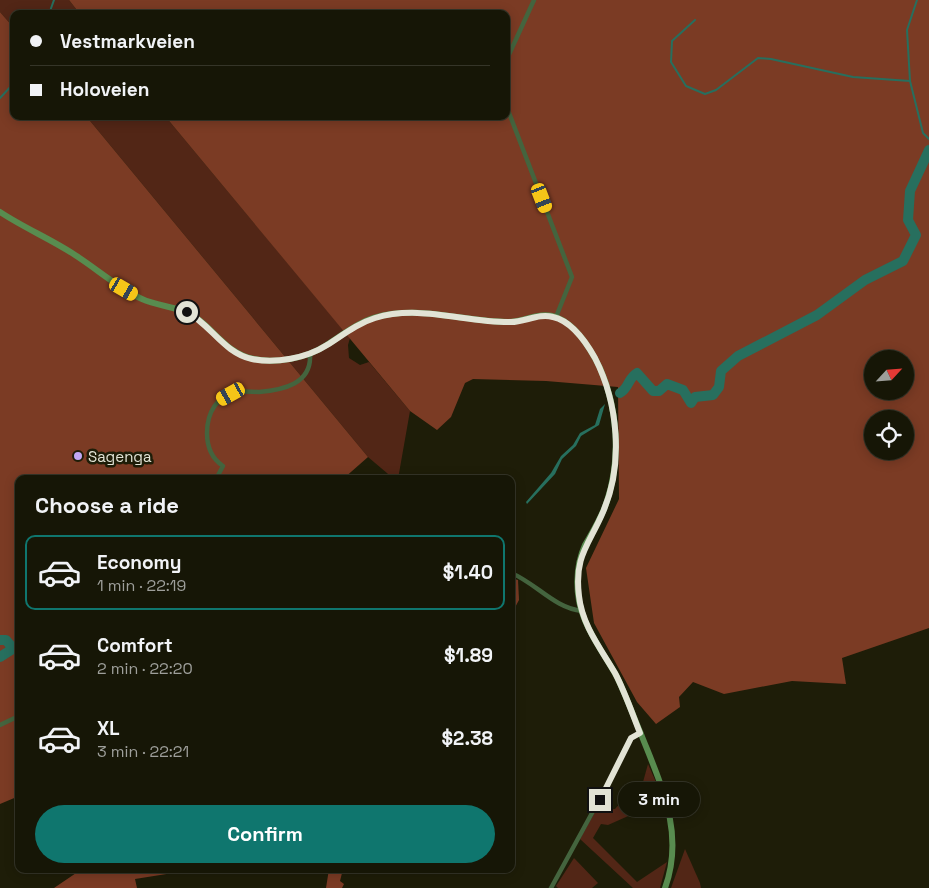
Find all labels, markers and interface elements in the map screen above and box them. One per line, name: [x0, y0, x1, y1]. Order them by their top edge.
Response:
text: Vestmarkveien: [60, 29, 195, 54]
text: Holoveien: [60, 77, 149, 102]
car: [529, 181, 554, 215]
car: [107, 275, 140, 303]
route start: [176, 301, 198, 323]
north arrow: [864, 350, 914, 400]
map controls: [864, 350, 914, 460]
car: [214, 380, 247, 408]
button: locate: [864, 410, 914, 460]
place label: Sagenga: [88, 447, 152, 466]
marker: Sagenga: [72, 450, 84, 462]
text: Choose a ride: [35, 491, 179, 519]
icon: car: [37, 550, 82, 595]
text: Economy: [97, 550, 181, 575]
text: $1.40: [443, 560, 493, 585]
text: 1 min · 22:19: [97, 575, 186, 596]
icon: car: [37, 633, 82, 678]
text: Comfort: [97, 633, 173, 658]
text: $1.89: [444, 643, 493, 668]
text: 2 min · 22:20: [97, 658, 193, 679]
icon: car: [37, 716, 82, 761]
text: XL: [97, 716, 120, 741]
text: $2.38: [442, 726, 493, 751]
text: 3 min · 22:21: [97, 741, 189, 762]
callout: 3 min: [618, 782, 700, 818]
route end: [589, 789, 611, 811]
text: 3 min: [638, 789, 680, 810]
button: Confirm: [35, 805, 495, 863]

